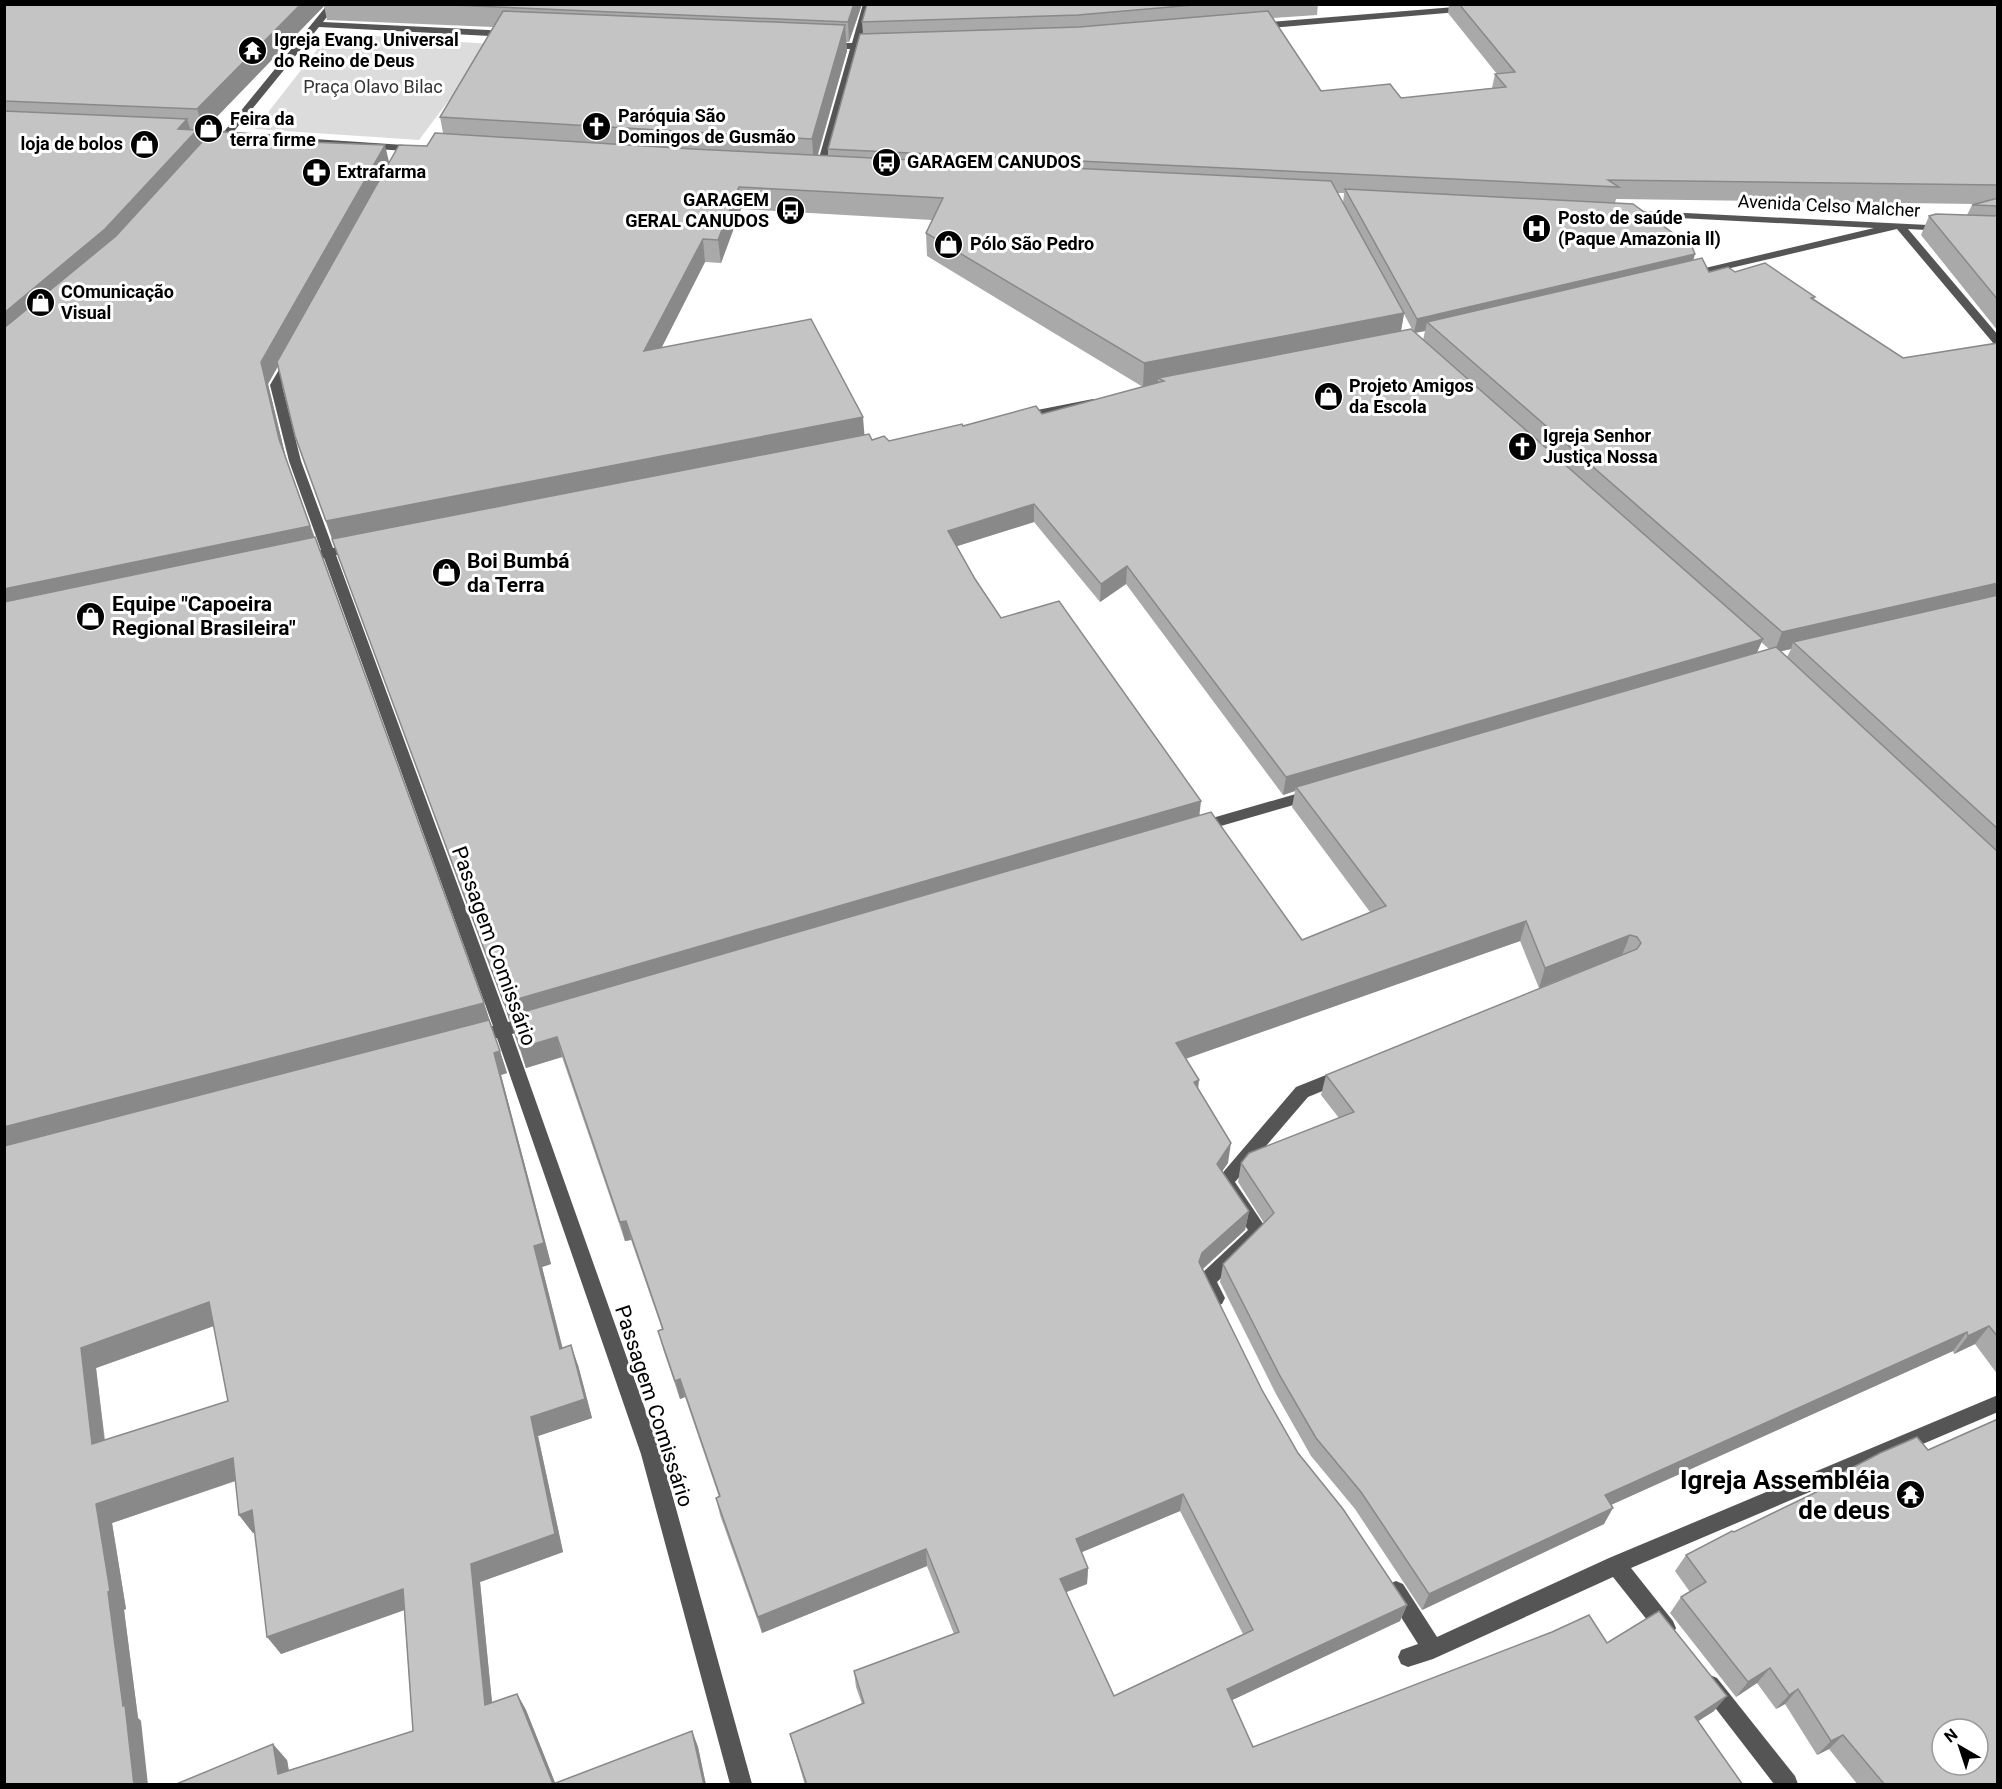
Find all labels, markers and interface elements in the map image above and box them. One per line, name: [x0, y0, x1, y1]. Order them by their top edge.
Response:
place label: Igreja Evang. Universal do Reino de Deus: [274, 29, 459, 71]
temple icon: Igreja Evang. Universal do Reino de Deus: [237, 34, 269, 66]
park label: Praça Olavo Bilac: [303, 76, 443, 97]
place label: Paróquia São Domingos de Gusmão: [618, 105, 796, 147]
place label: Feira da terra firme: [230, 108, 316, 150]
church icon: Paróquia São Domingos de Gusmão: [581, 110, 613, 142]
shop icon: Feira da terra firme: [193, 113, 225, 145]
shop icon: loja de bolos: [128, 128, 160, 160]
place label: loja de bolos: [21, 133, 123, 154]
bus stop icon: GARAGEM CANUDOS: [870, 146, 902, 178]
place label: GARAGEM CANUDOS: [907, 151, 1081, 172]
pharmacy icon: Extrafarma: [300, 156, 332, 188]
place label: Extrafarma: [337, 161, 427, 182]
place label: GARAGEM GERAL CANUDOS: [625, 189, 769, 231]
street label: Avenida Celso Malcher: [1737, 190, 1921, 221]
bus stop icon: GARAGEM GERAL CANUDOS: [774, 194, 806, 226]
place label: Posto de saúde (Paque Amazonia ll): [1558, 207, 1721, 250]
hospital icon: Posto de saúde (Paque Amazonia ll): [1521, 212, 1553, 244]
shop icon: Pólo São Pedro: [933, 228, 965, 260]
place label: Pólo São Pedro: [970, 233, 1094, 254]
place label: COmunicação Visual: [61, 281, 174, 323]
shop icon: COmunicação Visual: [24, 286, 56, 318]
place label: Projeto Amigos da Escola: [1349, 375, 1474, 417]
shop icon: Projeto Amigos da Escola: [1312, 380, 1344, 412]
place label: Igreja Senhor Justiça Nossa: [1543, 425, 1658, 467]
church icon: Igreja Senhor Justiça Nossa: [1506, 430, 1538, 462]
place label: Boi Bumbá da Terra: [467, 549, 569, 597]
shop icon: Boi Bumbá da Terra: [430, 557, 462, 589]
place label: Equipe "Capoeira Regional Brasileira": [112, 592, 296, 640]
shop icon: Equipe "Capoeira Regional Brasileira": [75, 600, 107, 632]
street label: Passagem Comissário: [447, 843, 541, 1049]
street label: Passagem Comissário: [610, 1302, 698, 1510]
place label: Igreja Assembléia de deus: [1680, 1465, 1890, 1525]
temple icon: Igreja Assembléia de deus: [1895, 1479, 1927, 1511]
north arrow: [1930, 1717, 1990, 1777]
text: N: [1941, 1725, 1961, 1747]

